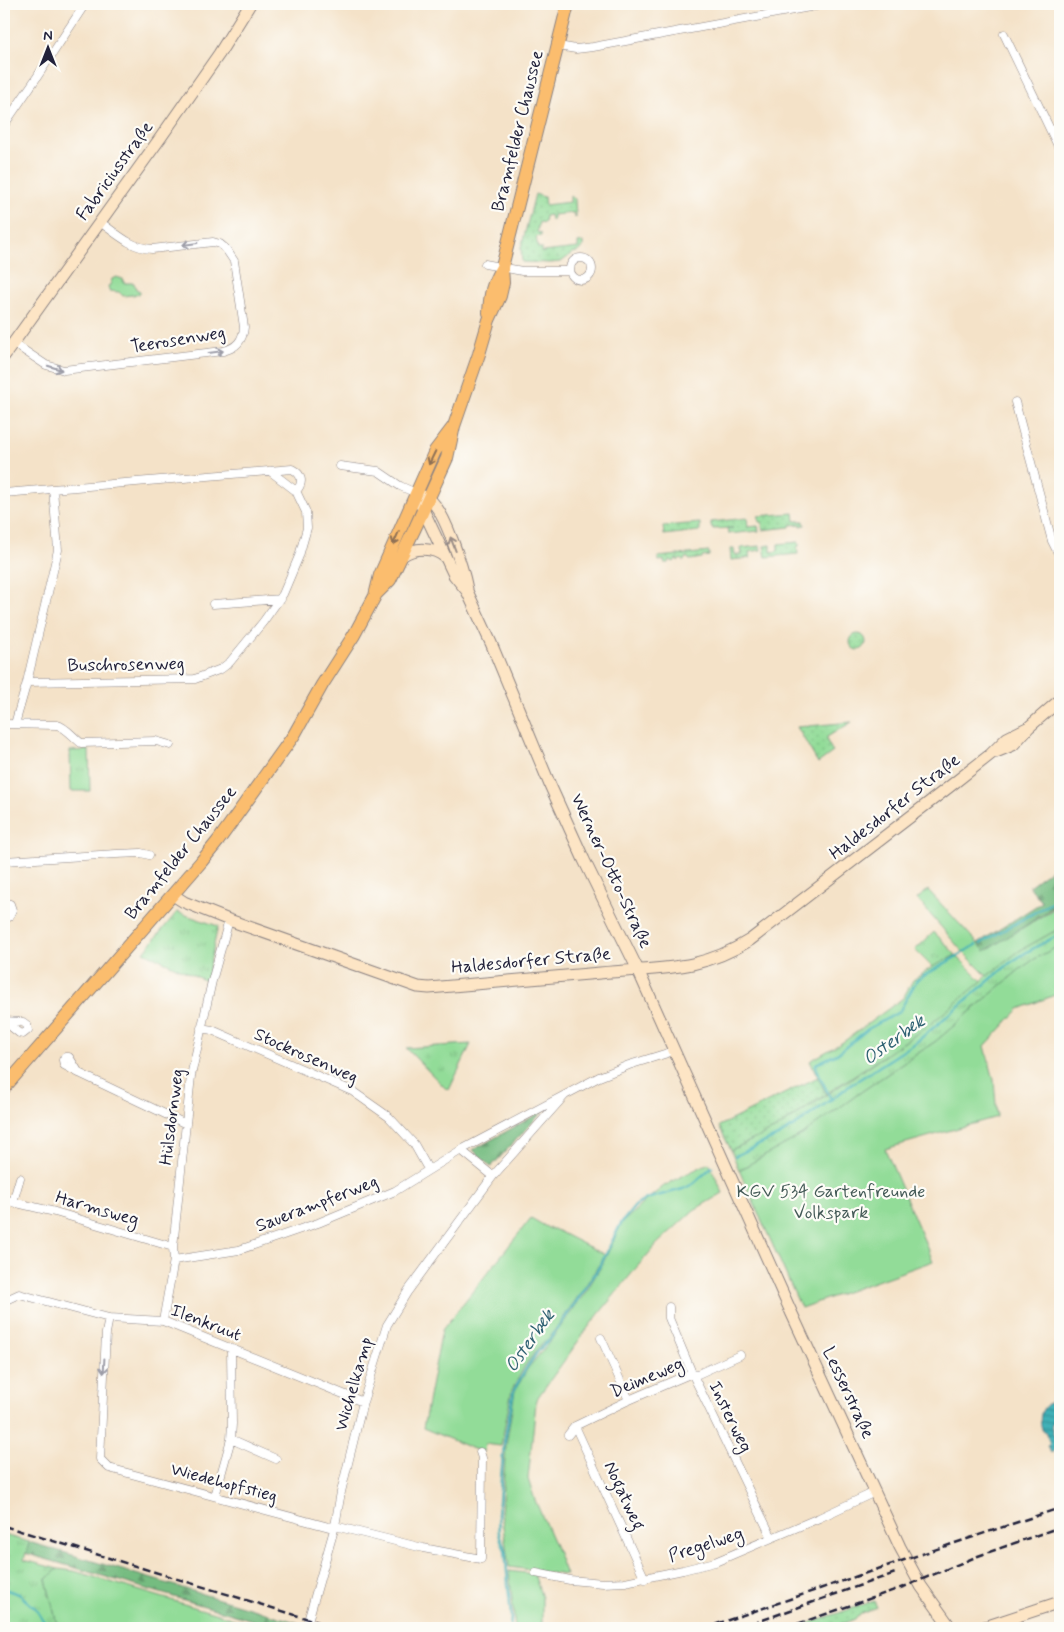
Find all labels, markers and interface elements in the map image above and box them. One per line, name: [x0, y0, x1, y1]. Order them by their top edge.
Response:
north arrow: [22, 22, 72, 72]
text: N: [43, 27, 53, 45]
street label: Bramfelder Chaussee: [486, 48, 550, 214]
street label: Fabriciusstraße: [71, 116, 159, 225]
one-way arrow: [183, 240, 199, 250]
street label: Teerosenweg: [129, 321, 227, 359]
one-way arrow: [207, 347, 223, 357]
one-way arrow: [46, 363, 62, 373]
one-way arrow: [427, 450, 437, 465]
one-way arrow: [391, 530, 401, 545]
one-way arrow: [448, 537, 457, 552]
street label: Buschrosenweg: [67, 652, 185, 678]
street label: Haldesdorfer Straße: [825, 748, 965, 866]
street label: Bramfelder Chaussee: [120, 781, 243, 925]
street label: Werner-Otto-Straße: [565, 790, 657, 952]
street label: Haldesdorfer Straße: [450, 942, 612, 980]
water label: Osterbek: [858, 1008, 931, 1071]
street label: Stockrosenweg: [250, 1022, 362, 1090]
street label: Hülsdornweg: [154, 1067, 190, 1167]
street label: Sauerampferweg: [253, 1170, 381, 1238]
park label: KGV 534 Gartenfreunde Volkspark: [737, 1180, 925, 1225]
street label: Harmsweg: [52, 1186, 142, 1233]
street label: Ilenkruut: [167, 1299, 245, 1347]
water label: Osterbek: [499, 1304, 561, 1377]
street label: Wichelkamp: [329, 1334, 379, 1434]
street label: Lesserstraße: [816, 1343, 880, 1443]
street label: Deimeweg: [607, 1352, 688, 1405]
one-way arrow: [100, 1358, 109, 1374]
street label: Insterweg: [702, 1377, 758, 1457]
street label: Wiedehopfstieg: [168, 1457, 280, 1509]
street label: Nogatweg: [596, 1458, 650, 1535]
street label: Pregelweg: [666, 1522, 747, 1569]

